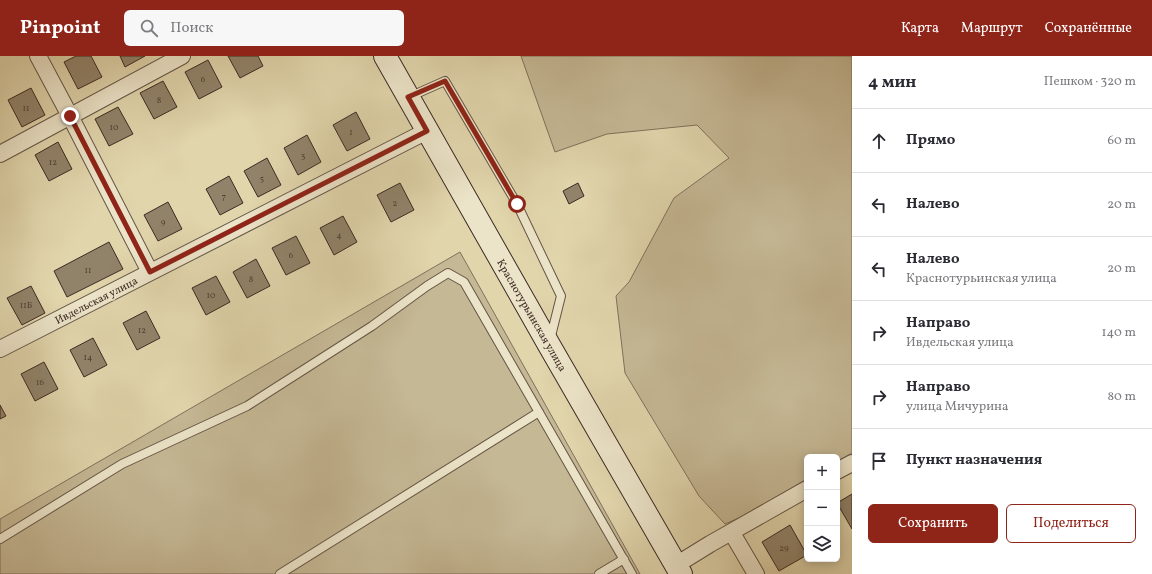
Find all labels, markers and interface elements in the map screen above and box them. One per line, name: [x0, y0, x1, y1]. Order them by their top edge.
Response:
search box: [124, 10, 404, 46]
text: Pinpoint: [20, 15, 100, 41]
icon: search: [138, 17, 160, 39]
text: Поиск: [170, 18, 213, 39]
text: Карта: [901, 19, 939, 38]
text: Маршрут: [961, 19, 1023, 38]
text: Сохранённые: [1045, 19, 1132, 38]
text: 4 мин: [868, 71, 916, 94]
house number: 6: [201, 73, 206, 86]
text: Пешком · 320 m: [1044, 73, 1136, 91]
house number: 8: [157, 94, 162, 107]
house number: 11: [23, 102, 29, 115]
route end: [61, 107, 79, 125]
house number: 10: [110, 121, 119, 134]
house number: 1: [349, 126, 353, 139]
icon: ahead: [868, 130, 890, 152]
text: Прямо: [906, 130, 955, 151]
text: 60 m: [1108, 132, 1136, 150]
house number: 3: [301, 149, 306, 162]
house number: 12: [49, 156, 57, 169]
house number: 5: [260, 172, 264, 185]
house number: 7: [222, 190, 226, 203]
icon: left: [868, 194, 890, 216]
text: Налево: [906, 194, 960, 215]
route start: [508, 195, 526, 213]
text: 20 m: [1107, 196, 1136, 214]
house number: 2: [393, 197, 398, 210]
house number: 9: [161, 216, 166, 229]
house number: 4: [336, 229, 342, 242]
house number: 6: [289, 249, 294, 262]
text: Налево: [906, 249, 960, 270]
street label: Краснотурьинская улица: [492, 257, 569, 375]
icon: left: [868, 258, 890, 280]
text: 20 m: [1107, 260, 1136, 278]
house number: 11: [85, 264, 91, 277]
text: Краснотурьинская улица: [906, 270, 1057, 288]
house number: 8: [249, 273, 254, 286]
street label: Ивдельская улица: [53, 274, 141, 329]
house number: 10: [207, 289, 216, 302]
house number: 11Б: [20, 299, 33, 312]
text: Направо: [906, 313, 970, 334]
icon: right: [868, 322, 890, 344]
house number: 12: [138, 324, 146, 337]
text: 140 m: [1102, 324, 1136, 342]
text: Ивдельская улица: [906, 334, 1014, 352]
house number: 14: [84, 351, 92, 364]
house number: 16: [36, 376, 44, 389]
text: Направо: [906, 377, 970, 398]
icon: right: [868, 386, 890, 408]
text: 80 m: [1107, 388, 1136, 406]
text: улица Мичурина: [906, 398, 1008, 416]
icon: arrive: [868, 450, 890, 472]
text: Пункт назначения: [906, 450, 1042, 471]
map controls: [804, 454, 840, 562]
button: +: [804, 454, 840, 490]
button: −: [804, 490, 840, 526]
button: Сохранить: [868, 504, 998, 543]
button: Поделиться: [1006, 504, 1136, 543]
button: layers: [804, 526, 840, 562]
house number: 29: [779, 542, 789, 555]

